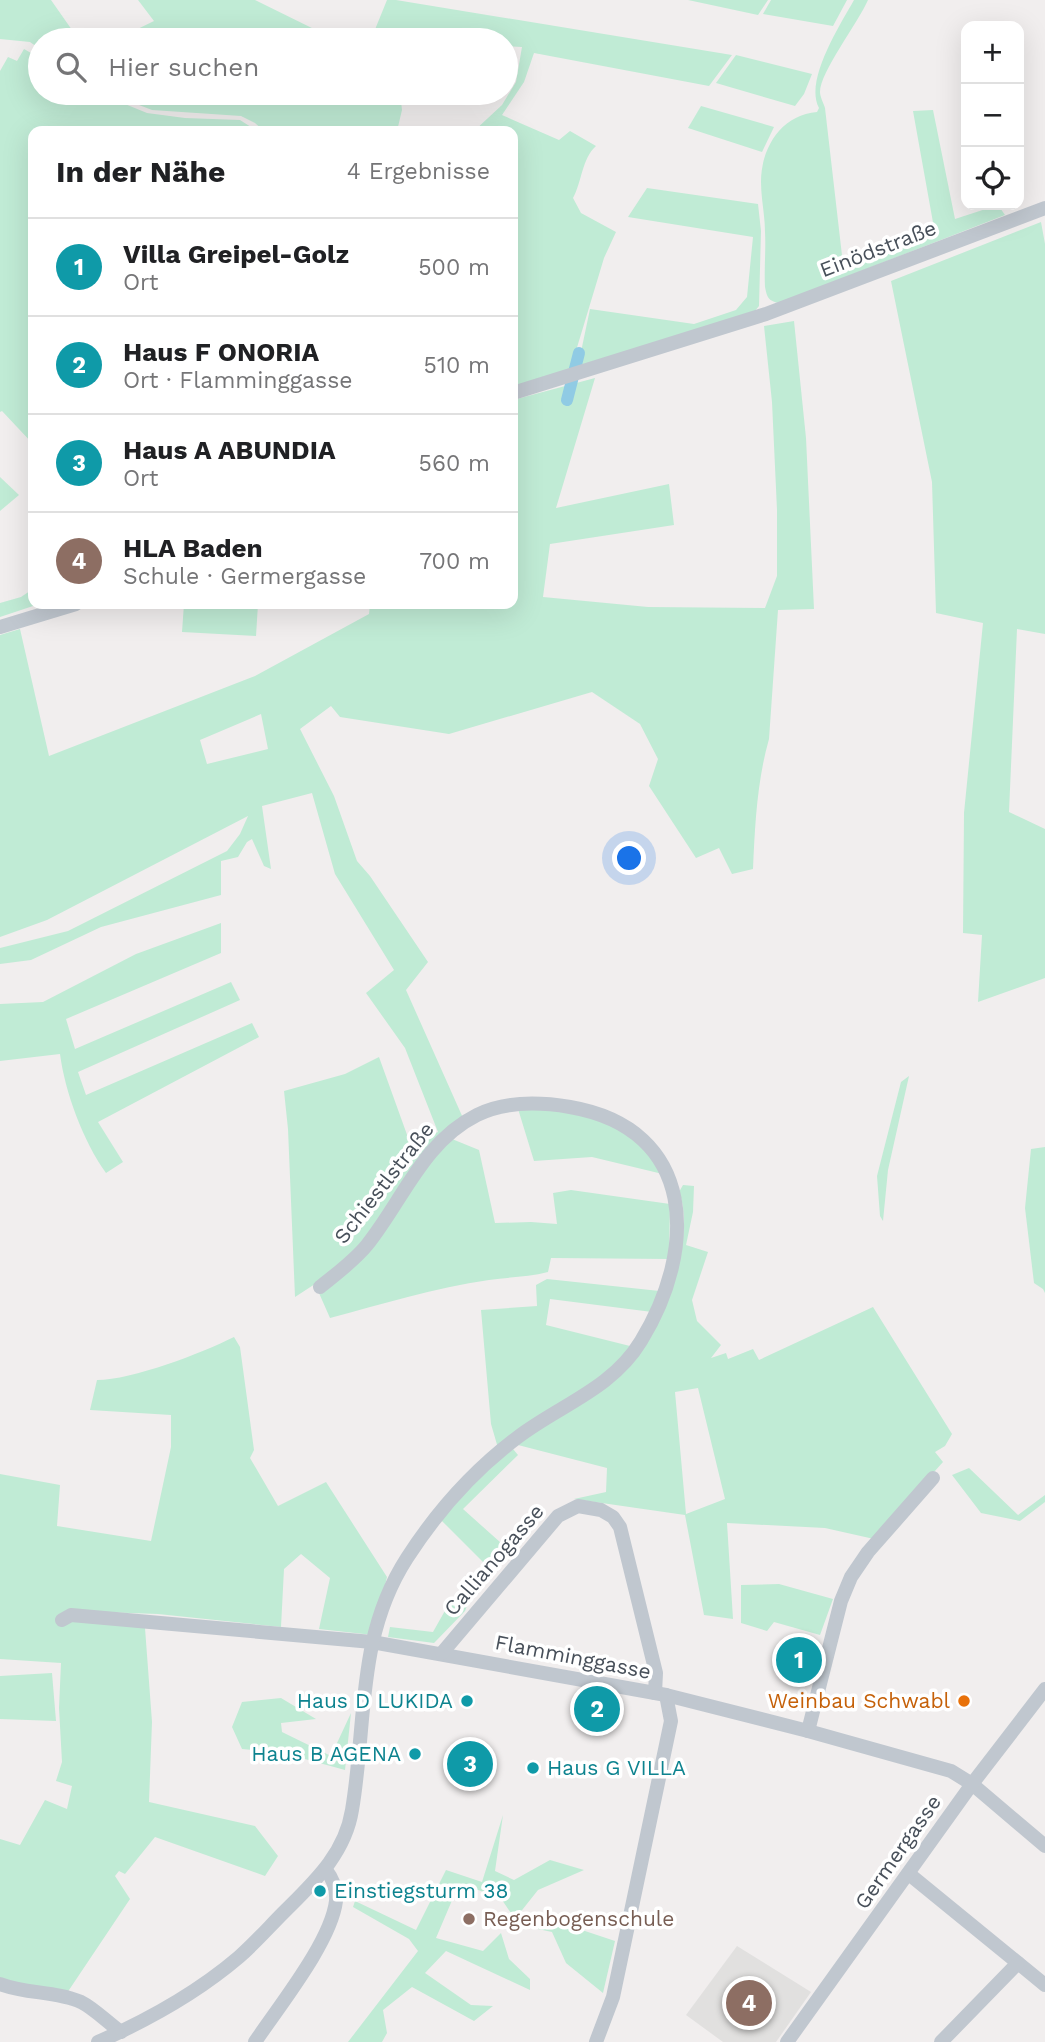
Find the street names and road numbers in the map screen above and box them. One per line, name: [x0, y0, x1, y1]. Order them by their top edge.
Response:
street label: Einödstraße: [816, 215, 940, 282]
street label: Schiestlstraße: [328, 1117, 439, 1248]
street label: Callianogasse: [438, 1499, 549, 1621]
street label: Flamminggasse: [493, 1629, 653, 1684]
street label: Germergasse: [849, 1790, 946, 1914]

